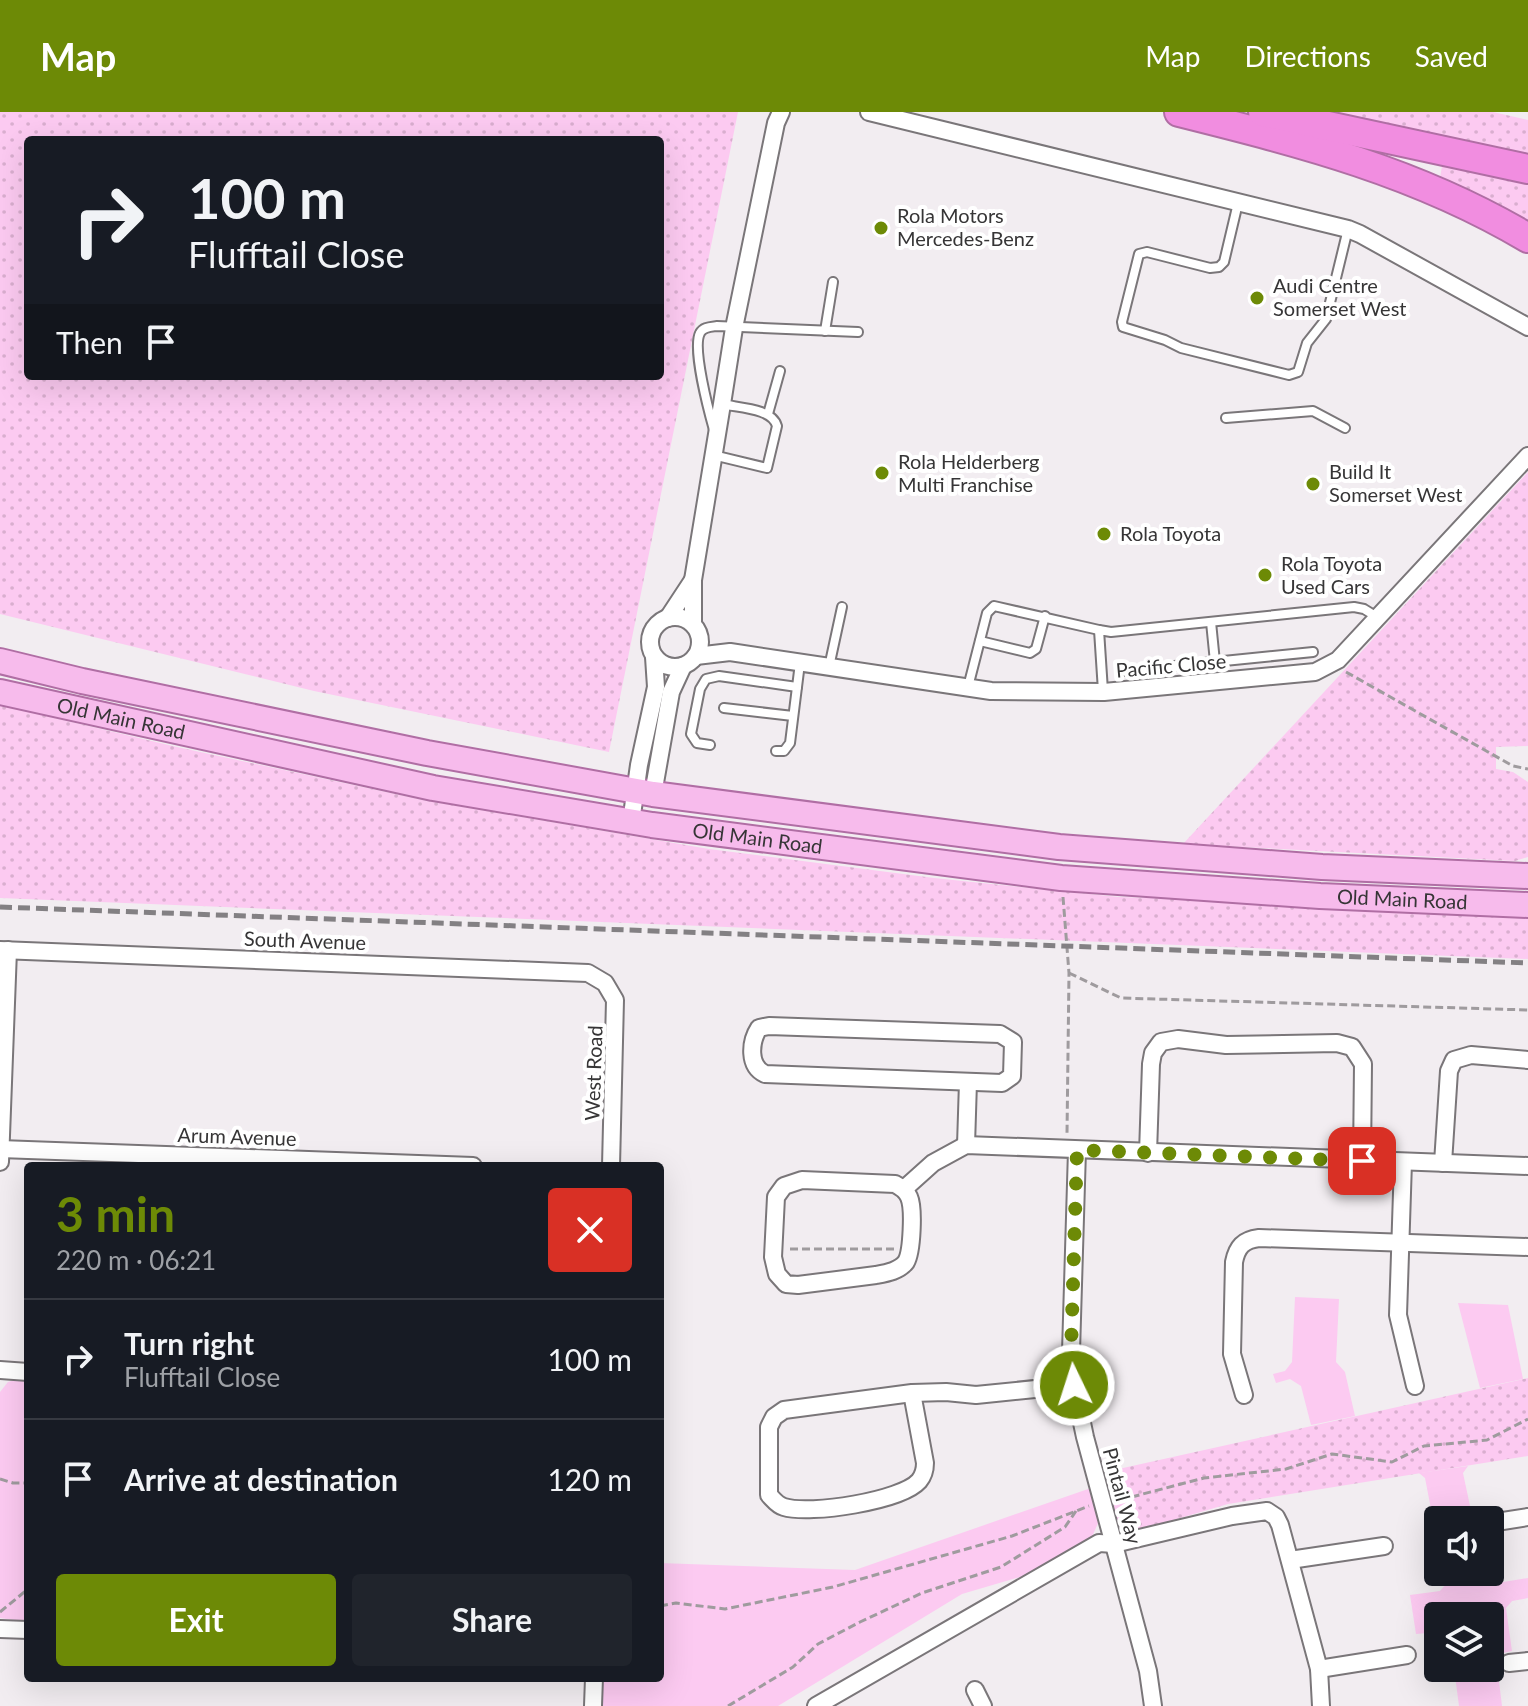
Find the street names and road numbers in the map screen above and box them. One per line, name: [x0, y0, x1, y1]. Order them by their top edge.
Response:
street label: Pacific Close: [1115, 648, 1227, 682]
street label: Old Main Road: [55, 692, 188, 744]
street label: Old Main Road: [691, 817, 824, 858]
street label: Old Main Road: [1337, 884, 1468, 913]
street label: South Avenue: [244, 926, 367, 954]
street label: West Road: [579, 1025, 607, 1121]
street label: Arum Avenue: [177, 1122, 297, 1150]
street label: Pintail Way: [1099, 1445, 1148, 1547]

